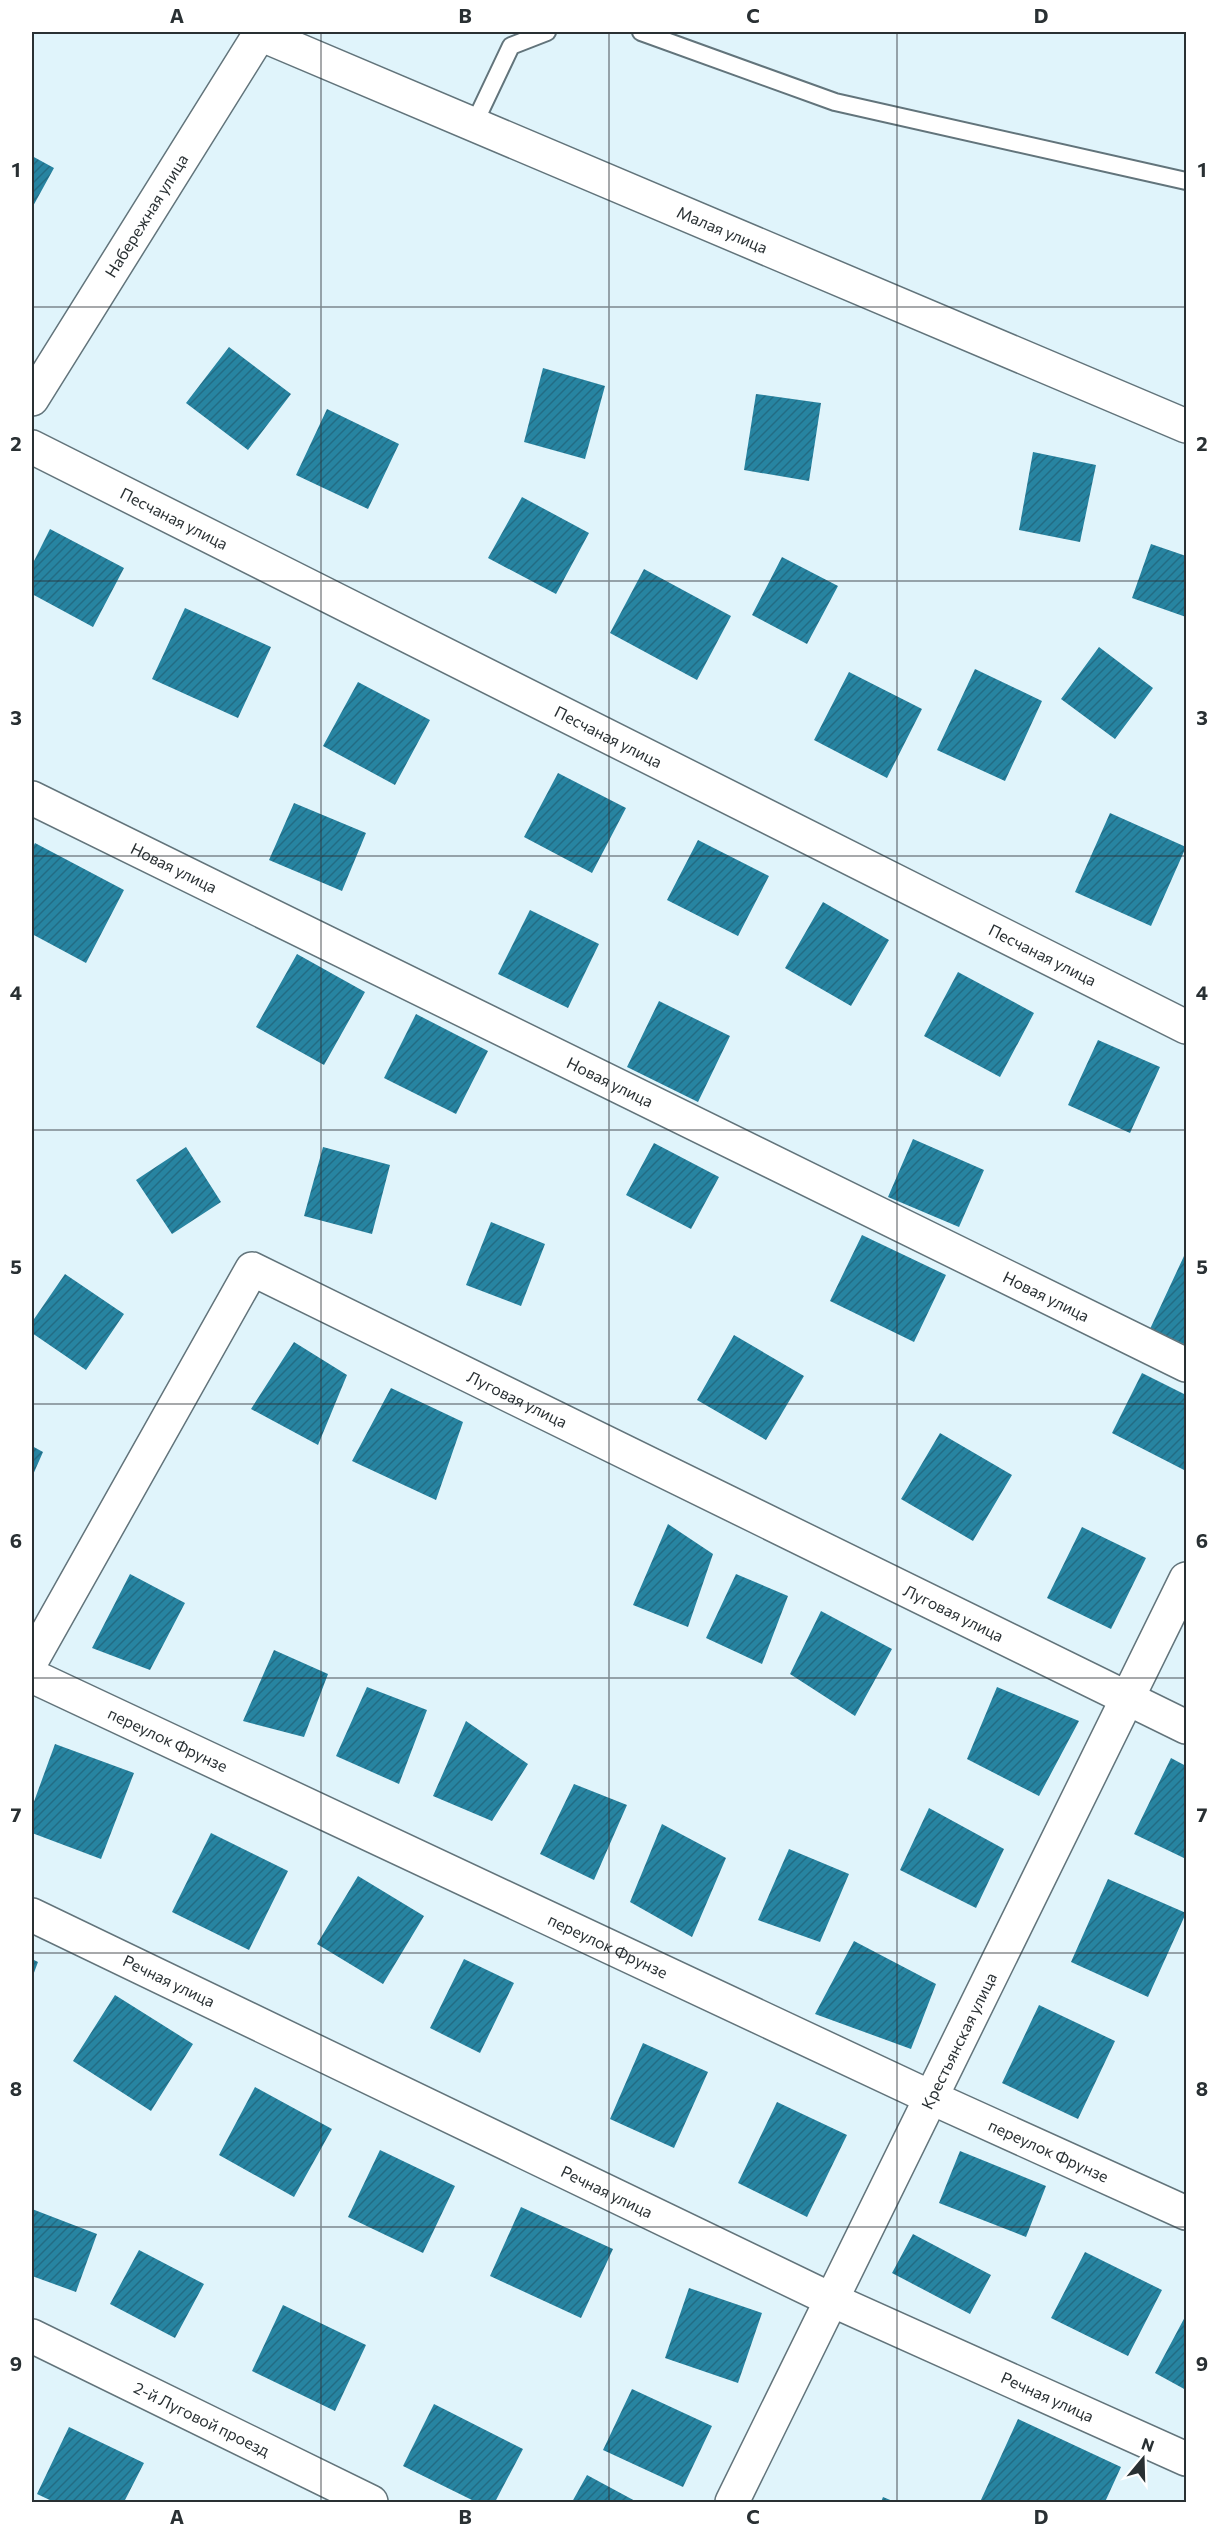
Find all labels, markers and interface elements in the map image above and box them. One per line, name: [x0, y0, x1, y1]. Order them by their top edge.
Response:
text: A: [170, 3, 184, 27]
text: B: [458, 3, 472, 27]
text: C: [746, 3, 760, 27]
text: D: [1034, 3, 1048, 27]
street label: Набережная улица: [100, 150, 191, 281]
text: 1: [11, 157, 21, 181]
text: 1: [1197, 157, 1207, 181]
street label: Малая улица: [674, 202, 771, 257]
text: 2: [10, 431, 22, 455]
text: 2: [1196, 431, 1208, 455]
street label: Песчаная улица: [117, 483, 231, 553]
street label: Песчаная улица: [552, 701, 665, 771]
text: 3: [10, 705, 22, 729]
text: 3: [1196, 705, 1208, 729]
street label: Новая улица: [128, 838, 220, 896]
street label: Песчаная улица: [986, 920, 1100, 989]
text: 4: [10, 980, 22, 1004]
text: 4: [1196, 980, 1208, 1004]
street label: Новая улица: [564, 1052, 656, 1111]
text: 5: [10, 1254, 22, 1278]
text: 5: [1196, 1254, 1208, 1278]
street label: Новая улица: [1000, 1267, 1093, 1325]
street label: Луговая улица: [464, 1366, 570, 1431]
text: 6: [10, 1528, 22, 1552]
text: 6: [1196, 1528, 1208, 1552]
street label: Луговая улица: [901, 1580, 1007, 1645]
street label: переулок Фрунзе: [105, 1703, 231, 1775]
text: 7: [11, 1802, 22, 1826]
text: 7: [1197, 1802, 1208, 1826]
street label: переулок Фрунзе: [545, 1909, 671, 1982]
street label: Речная улица: [120, 1950, 218, 2011]
street label: Крестьянская улица: [917, 1969, 1000, 2112]
text: 8: [10, 2076, 22, 2100]
text: 8: [1196, 2076, 1208, 2100]
street label: переулок Фрунзе: [986, 2115, 1112, 2186]
street label: Речная улица: [558, 2161, 656, 2221]
text: 9: [10, 2351, 22, 2375]
text: 9: [1196, 2351, 1208, 2375]
street label: Речная улица: [998, 2367, 1097, 2425]
street label: 2-й Луговой проезд: [131, 2377, 273, 2460]
north arrow: [1113, 2429, 1173, 2489]
text: N: [1139, 2433, 1157, 2455]
text: A: [170, 2504, 184, 2528]
text: B: [458, 2504, 472, 2528]
text: C: [746, 2504, 760, 2528]
text: D: [1034, 2504, 1048, 2528]

